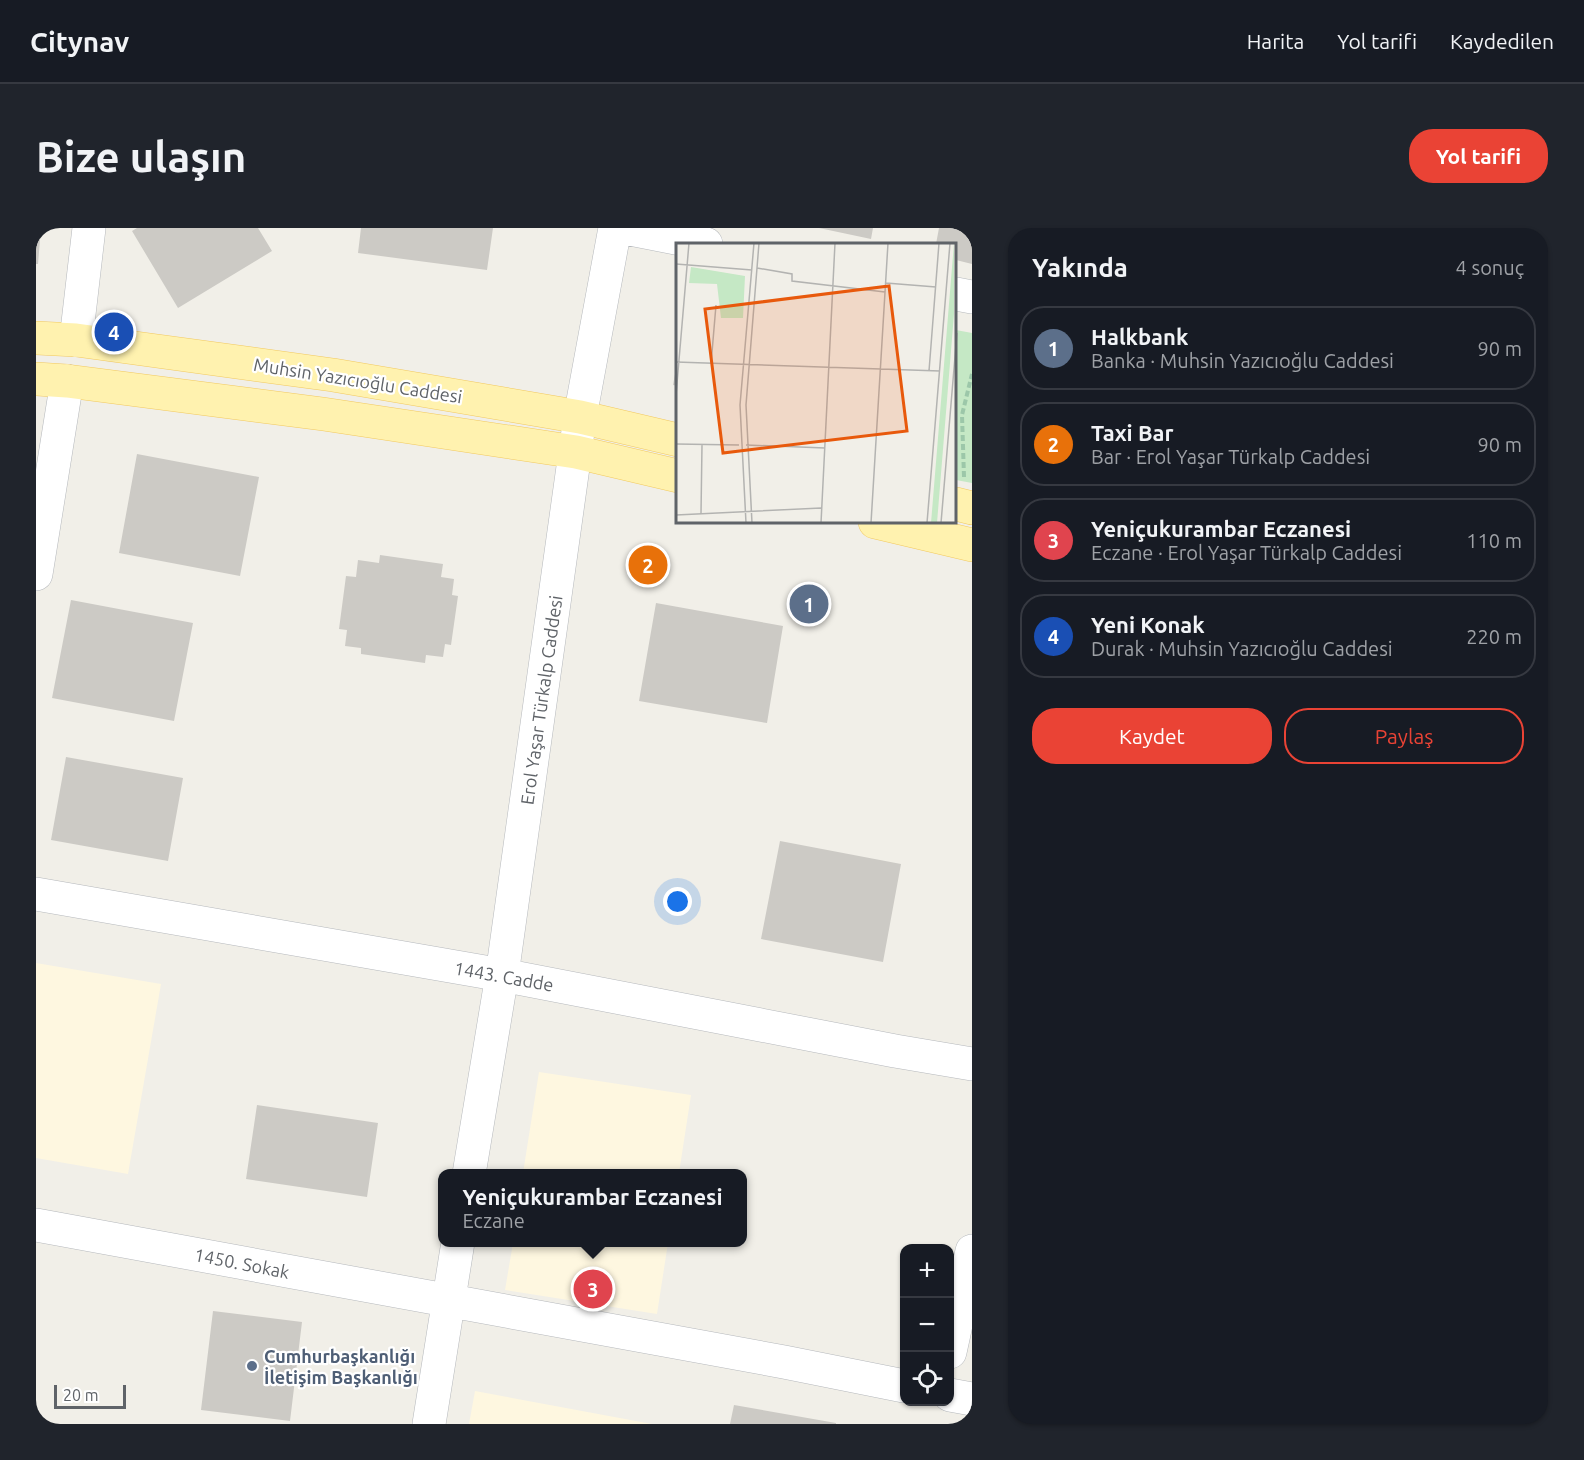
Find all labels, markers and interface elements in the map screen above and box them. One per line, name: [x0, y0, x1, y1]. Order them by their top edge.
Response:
text: Citynav: [30, 26, 129, 57]
text: Harita: [1247, 29, 1304, 53]
text: Yol tarifi: [1337, 29, 1417, 53]
text: Kaydedilen: [1450, 29, 1554, 53]
button: Yol tarifi: [1409, 129, 1548, 183]
text: Bize ulaşın: [36, 133, 246, 180]
inset map: [676, 243, 957, 524]
text: Yakında: [1032, 253, 1128, 282]
text: 4 sonuç: [1456, 256, 1524, 279]
pin: 4: [94, 310, 134, 354]
text: Halkbank: [1091, 324, 1188, 349]
text: 1: [1048, 337, 1059, 360]
text: 90 m: [1478, 337, 1522, 360]
text: Banka · Muhsin Yazıcıoğlu Caddesi: [1091, 349, 1394, 372]
street label: Muhsin Yazıcıoğlu Caddesi: [252, 354, 464, 406]
text: Taxi Bar: [1091, 420, 1174, 445]
text: 2: [1048, 433, 1059, 456]
text: 90 m: [1478, 433, 1522, 456]
text: Bar · Erol Yaşar Türkalp Caddesi: [1091, 445, 1370, 468]
text: Yeniçukurambar Eczanesi: [1091, 516, 1351, 541]
text: 3: [1048, 529, 1059, 552]
text: 110 m: [1466, 529, 1522, 552]
text: Eczane · Erol Yaşar Türkalp Caddesi: [1091, 541, 1402, 564]
pin: 2: [628, 542, 668, 588]
pin: 1: [790, 582, 828, 626]
street label: Erol Yaşar Türkalp Caddesi: [516, 594, 566, 806]
text: Yeni Konak: [1091, 612, 1205, 637]
text: 4: [1048, 625, 1059, 648]
text: 220 m: [1466, 625, 1522, 648]
text: Durak · Muhsin Yazıcıoğlu Caddesi: [1091, 637, 1393, 660]
button: Kaydet: [1032, 708, 1272, 764]
button: Paylaş: [1284, 708, 1524, 764]
your location: [663, 887, 692, 916]
street label: 1443. Cadde: [453, 957, 555, 995]
popup: [438, 1169, 747, 1247]
text: Yeniçukurambar Eczanesi: [462, 1184, 723, 1209]
text: Eczane: [462, 1209, 525, 1232]
street label: 1450. Sokak: [193, 1244, 291, 1282]
map controls: [900, 1244, 954, 1406]
button: +: [900, 1244, 954, 1298]
pin: 3: [574, 1266, 612, 1312]
button: −: [900, 1298, 954, 1352]
place label: Cumhurbaşkanlığı İletişim Başkanlığı: [264, 1346, 418, 1388]
button: locate: [900, 1352, 954, 1406]
marker: Cumhurbaşkanlığı İletişim Başkanlığı: [245, 1359, 259, 1373]
scale bar: [54, 1382, 126, 1410]
text: 20 m: [63, 1386, 99, 1404]

